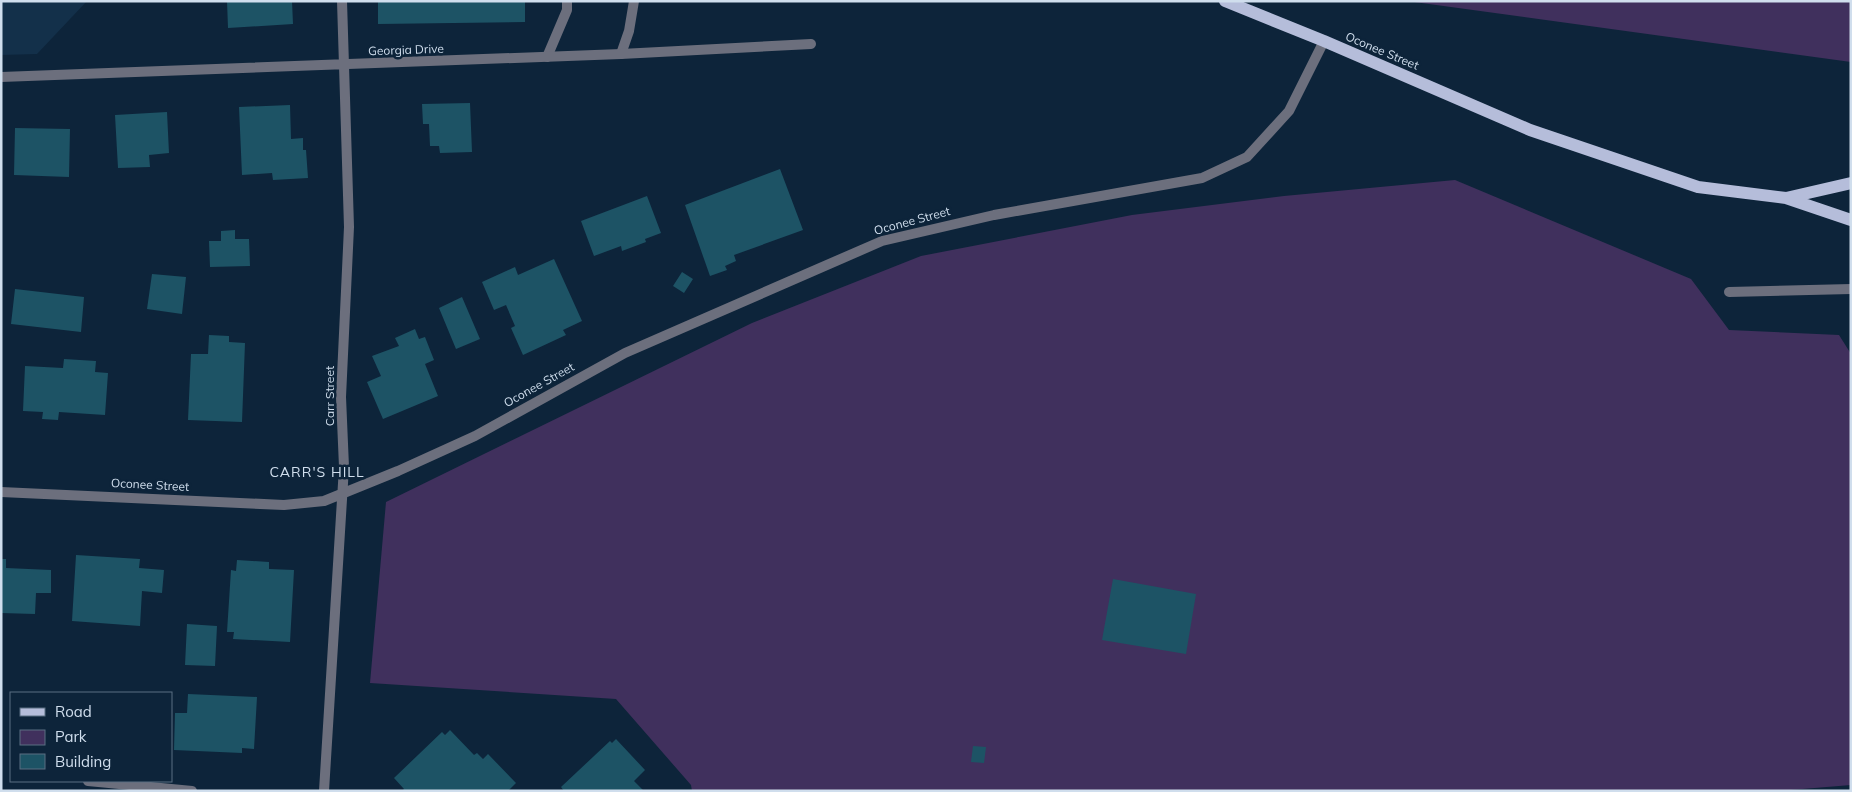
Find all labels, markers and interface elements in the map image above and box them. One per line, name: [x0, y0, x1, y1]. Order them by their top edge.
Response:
street label: Oconee Street: [1343, 28, 1421, 73]
street label: Georgia Drive: [368, 41, 444, 58]
street label: Oconee Street: [872, 203, 952, 238]
street label: Oconee Street: [501, 359, 577, 410]
street label: Carr Street: [322, 366, 337, 426]
district label: CARR'S HILL: [269, 463, 365, 481]
street label: Oconee Street: [111, 475, 190, 494]
legend: [10, 692, 172, 782]
text: Road: [55, 702, 92, 721]
text: Park: [55, 727, 87, 746]
text: Building: [55, 752, 111, 771]

